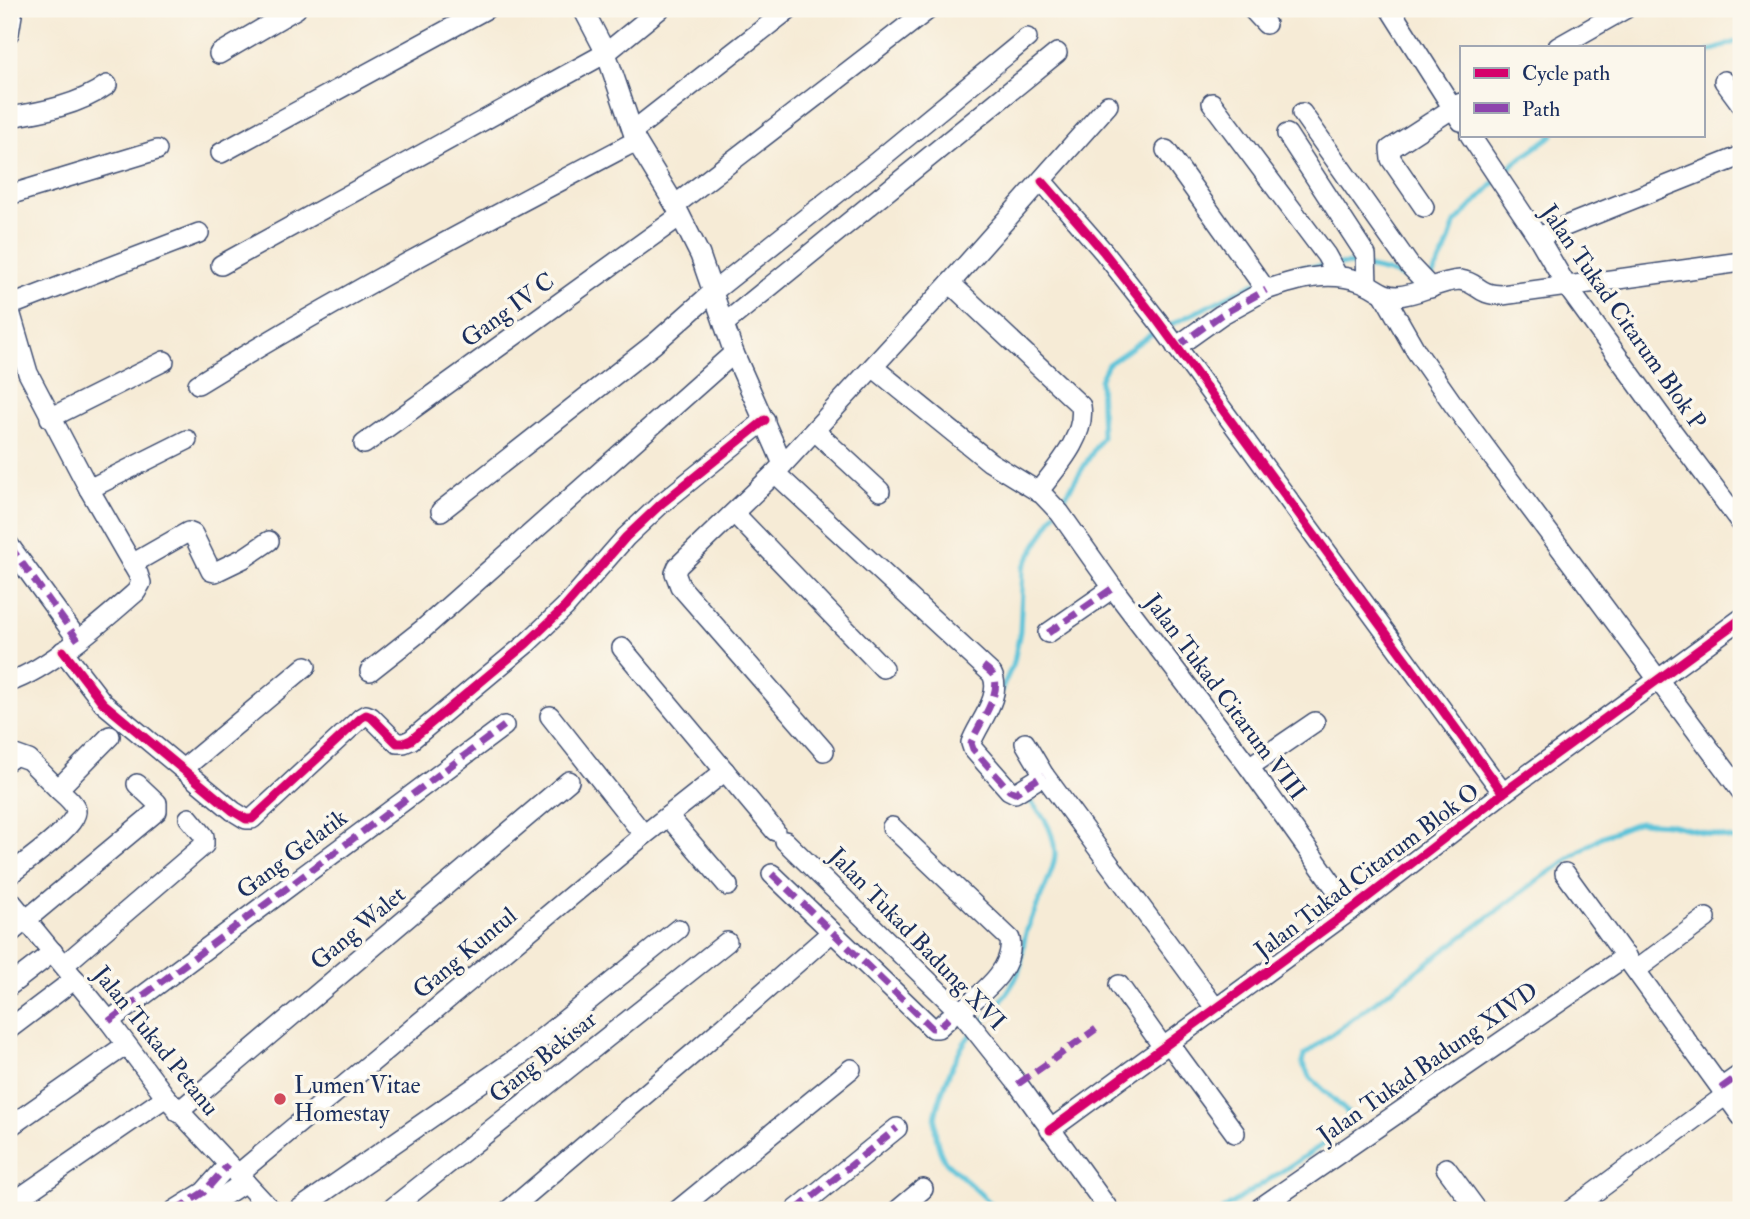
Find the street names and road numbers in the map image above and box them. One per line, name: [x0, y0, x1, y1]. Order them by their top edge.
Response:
street label: Jalan Tukad Citarum Blok P: [1533, 197, 1713, 436]
street label: Gang IV C: [455, 266, 561, 354]
street label: Jalan Tukad Citarum VIII: [1137, 587, 1313, 806]
street label: Jalan Tukad Citarum Blok O: [1248, 776, 1486, 966]
street label: Gang Gelatik: [230, 802, 354, 906]
street label: Jalan Tukad Badung XVI: [821, 840, 1012, 1037]
street label: Gang Walet: [304, 879, 412, 977]
street label: Gang Kuntul: [407, 900, 523, 1006]
street label: Jalan Tukad Petanu: [85, 959, 226, 1122]
street label: Jalan Tukad Badung XIVD: [1311, 975, 1544, 1151]
street label: Gang Bekisar: [483, 1004, 603, 1110]

